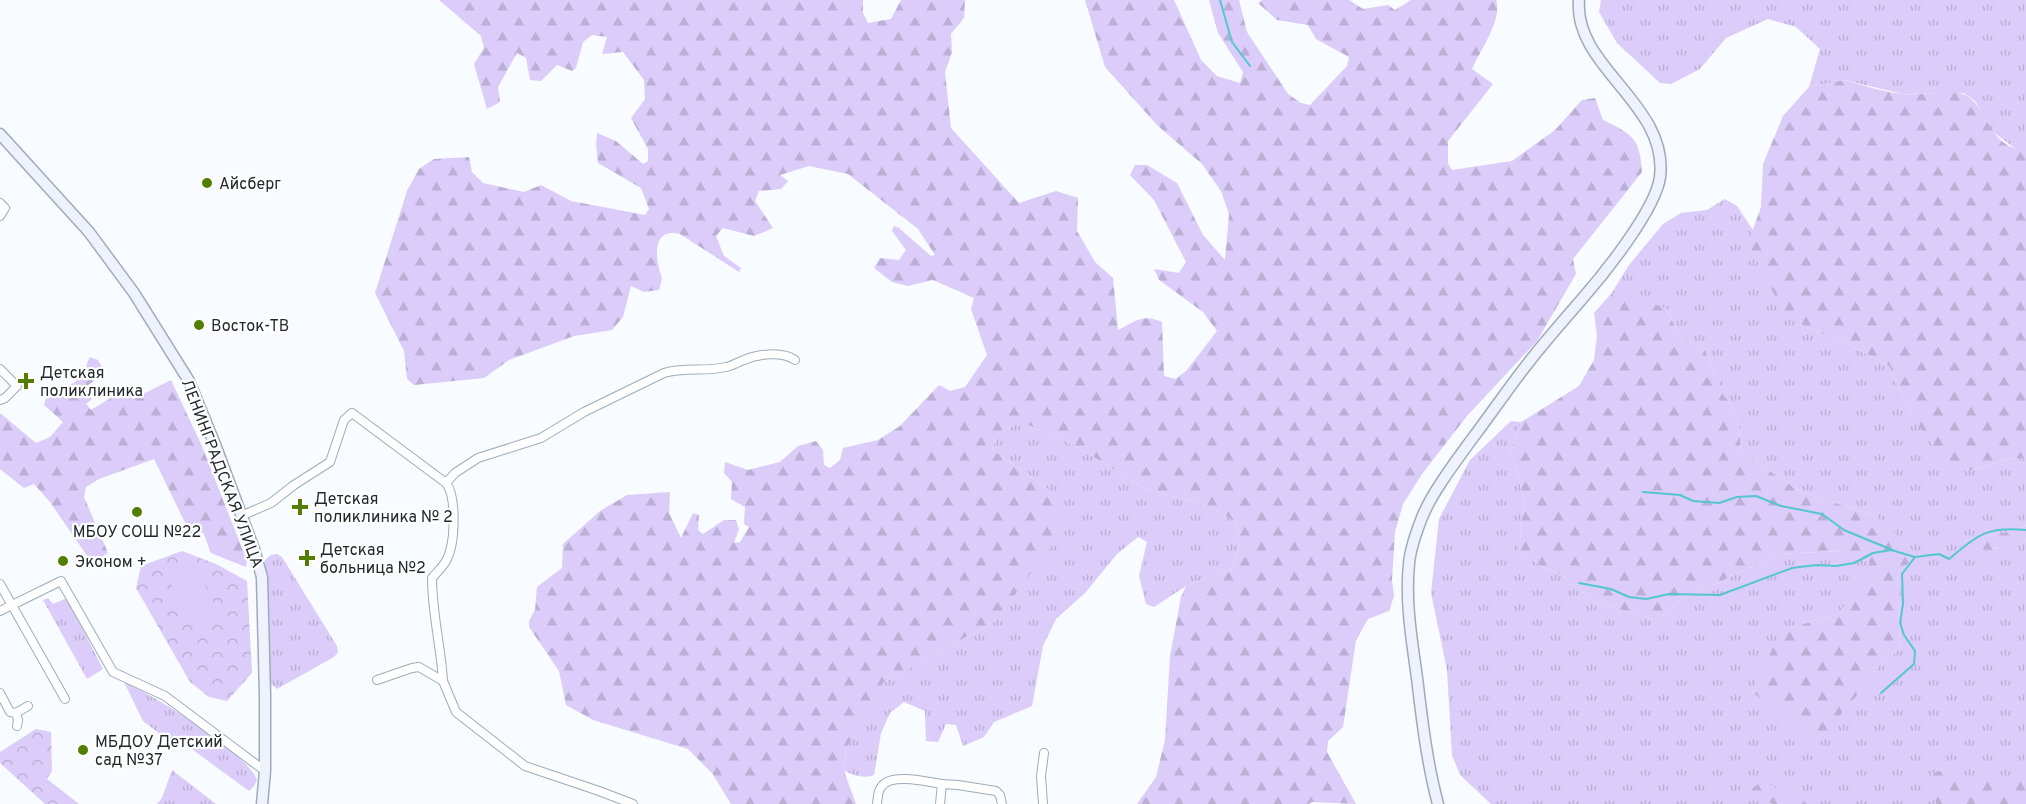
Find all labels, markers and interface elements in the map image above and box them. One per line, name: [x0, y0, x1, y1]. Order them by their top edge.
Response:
place label: Айсберг: [219, 175, 281, 195]
marker: Айсберг: [200, 176, 214, 190]
place label: Восток-ТВ: [211, 317, 289, 337]
marker: Восток-ТВ: [192, 318, 206, 332]
place label: Детская поликлиника: [40, 364, 143, 402]
marker: Детская поликлиника: [17, 372, 35, 390]
street label: ЛЕНИНГРАДСКАЯ УЛИЦА: [176, 376, 267, 571]
place label: Детская поликлиника № 2: [314, 490, 453, 528]
marker: Детская поликлиника № 2: [291, 498, 309, 516]
marker: МБОУ СОШ №22: [130, 505, 144, 519]
place label: МБОУ СОШ №22: [73, 523, 201, 543]
place label: Детская больница №2: [320, 541, 426, 579]
marker: Детская больница №2: [298, 549, 316, 567]
place label: Эконом +: [75, 553, 147, 573]
marker: Эконом +: [56, 554, 70, 568]
place label: МБДОУ Детский сад №37: [95, 733, 223, 771]
marker: МБДОУ Детский сад №37: [76, 743, 90, 757]

